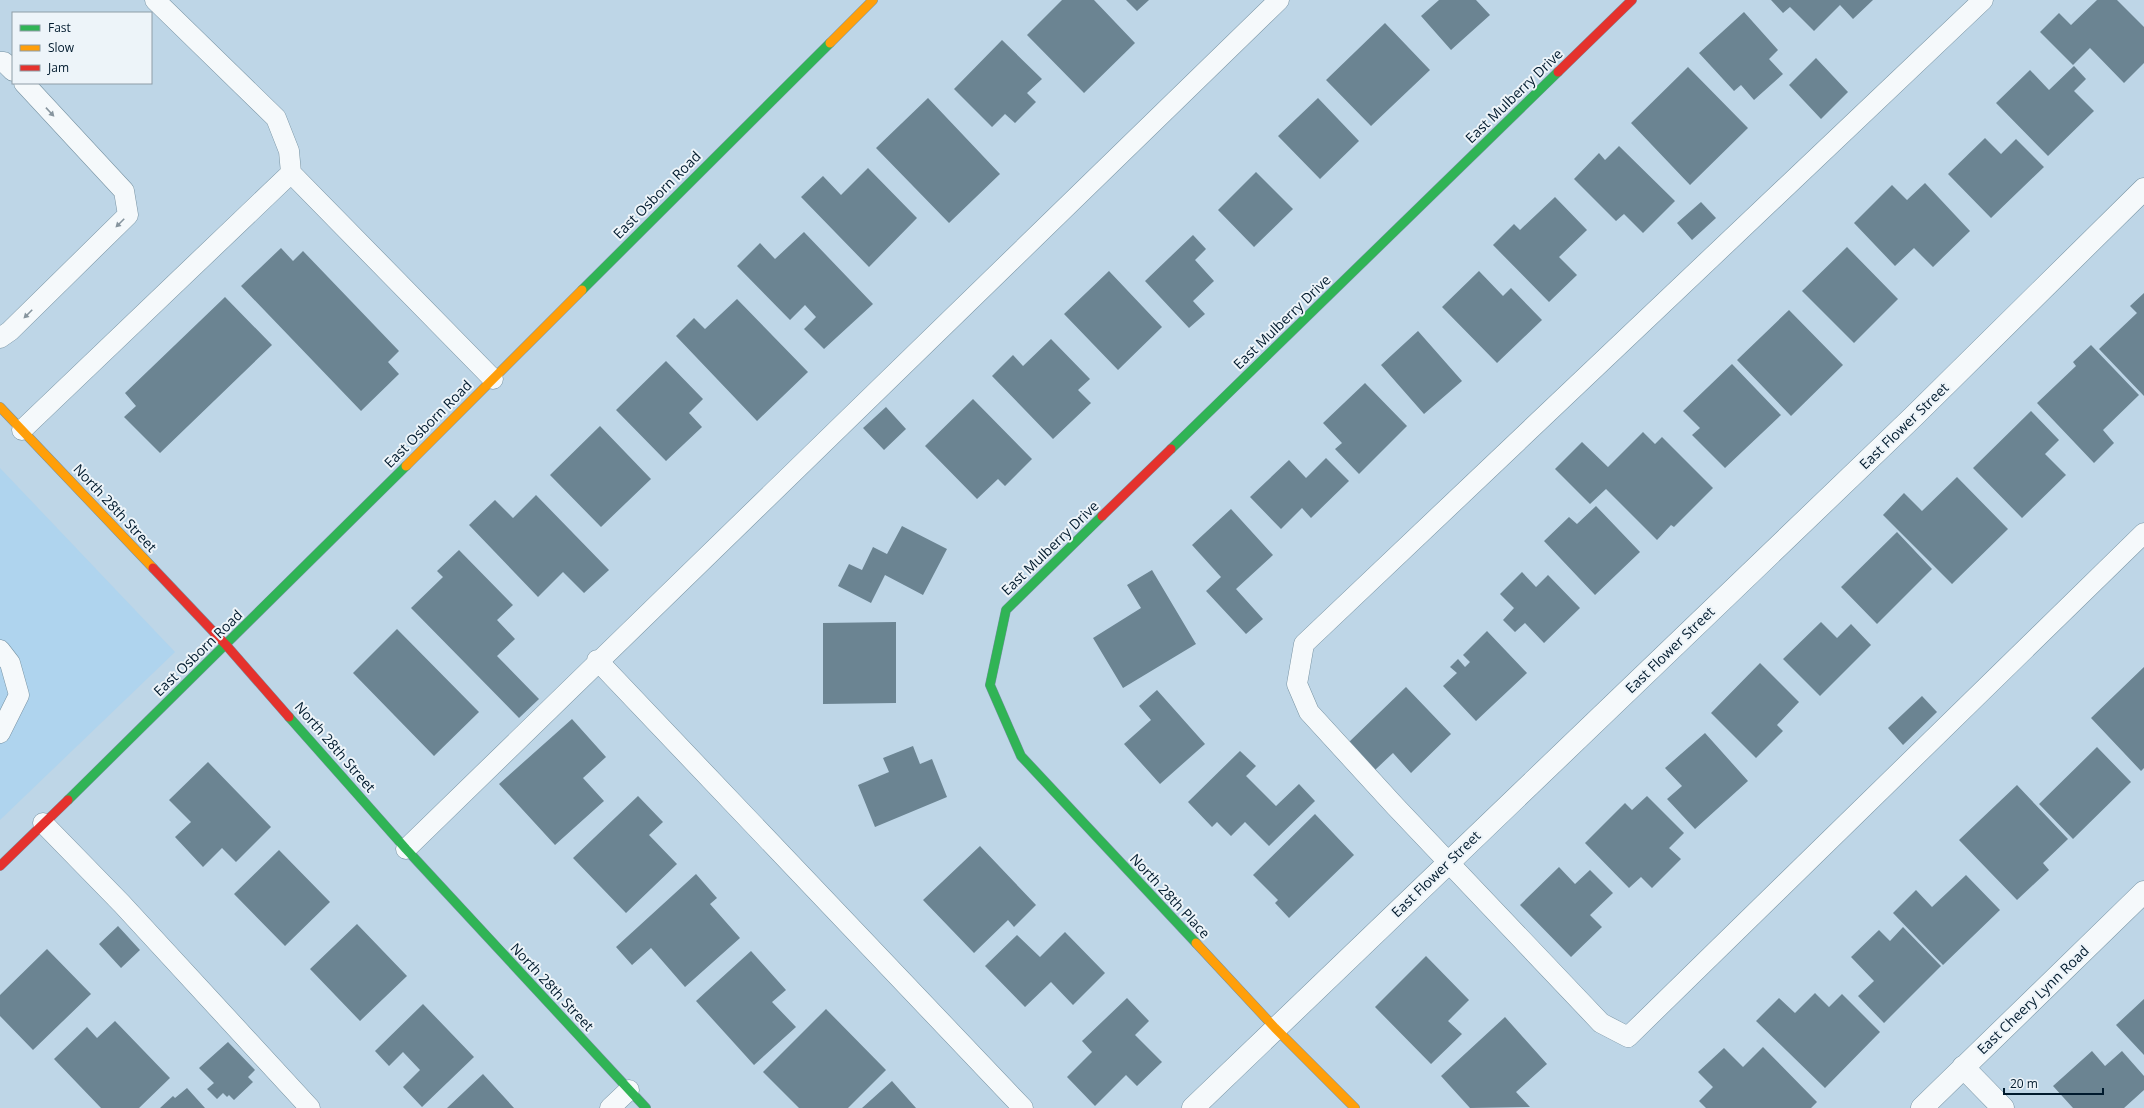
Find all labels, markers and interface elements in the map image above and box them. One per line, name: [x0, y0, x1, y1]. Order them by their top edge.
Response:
legend: [12, 12, 152, 84]
text: Fast: [48, 19, 71, 36]
text: Slow: [48, 39, 75, 56]
street label: East Mulberry Drive: [1461, 44, 1567, 147]
text: Jam: [47, 59, 69, 76]
one-way arrow: [46, 106, 55, 117]
street label: East Osborn Road: [609, 147, 705, 243]
one-way arrow: [115, 218, 125, 228]
street label: East Mulberry Drive: [1229, 270, 1335, 373]
one-way arrow: [23, 309, 33, 319]
street label: East Osborn Road: [380, 376, 476, 472]
street label: East Flower Street: [1855, 378, 1952, 473]
street label: North 28th Street: [69, 459, 161, 556]
street label: East Mulberry Drive: [997, 496, 1103, 599]
street label: East Flower Street: [1621, 602, 1718, 697]
street label: East Osborn Road: [149, 605, 246, 700]
street label: North 28th Street: [291, 697, 380, 796]
street label: East Flower Street: [1387, 826, 1484, 921]
street label: North 28th Place: [1126, 849, 1215, 942]
street label: North 28th Street: [506, 938, 598, 1035]
street label: East Cheery Lynn Road: [1972, 941, 2093, 1058]
scale bar: [2004, 1070, 2103, 1096]
text: 20 m: [2010, 1075, 2038, 1092]

